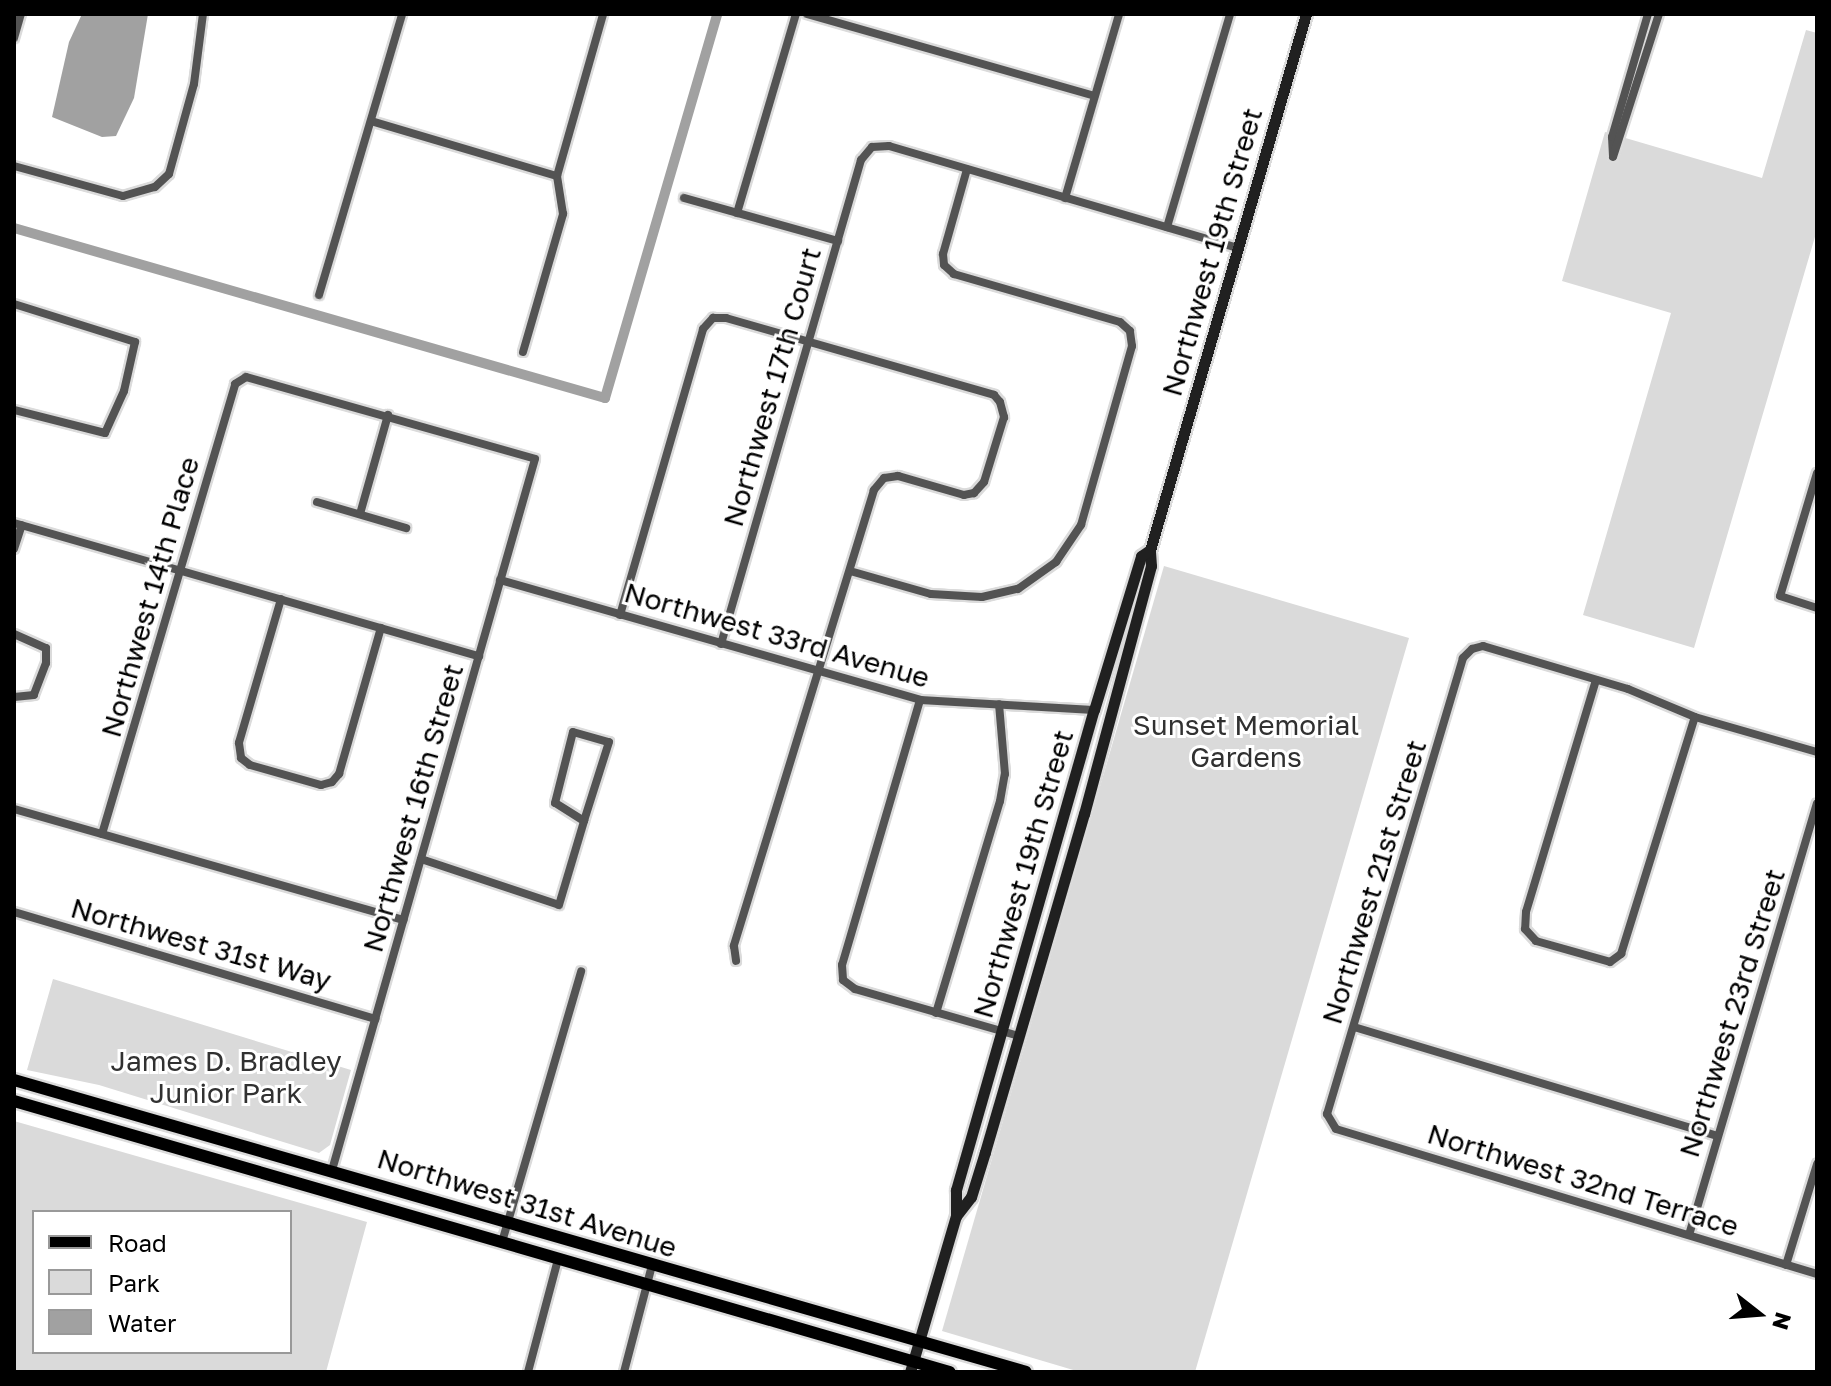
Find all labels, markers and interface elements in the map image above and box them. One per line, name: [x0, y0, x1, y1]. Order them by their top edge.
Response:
street label: Northwest 19th Street: [1155, 104, 1269, 400]
street label: Northwest 17th Court: [716, 244, 828, 530]
street label: Northwest 14th Place: [94, 453, 206, 741]
street label: Northwest 33rd Avenue: [621, 575, 933, 695]
street label: Northwest 16th Street: [356, 660, 470, 956]
park label: Sunset Memorial Gardens: [1133, 708, 1359, 774]
street label: Northwest 19th Street: [966, 726, 1080, 1022]
street label: Northwest 21st Street: [1315, 736, 1433, 1028]
street label: Northwest 23rd Street: [1672, 865, 1792, 1161]
street label: Northwest 31st Way: [67, 891, 335, 997]
park label: James D. Bradley Junior Park: [110, 1044, 342, 1110]
street label: Northwest 32nd Terrace: [1423, 1117, 1743, 1243]
street label: Northwest 31st Avenue: [373, 1141, 681, 1265]
legend: [32, 1210, 292, 1354]
text: Road: [108, 1228, 167, 1257]
text: Park: [108, 1268, 160, 1297]
north arrow: [1719, 1274, 1799, 1354]
text: Water: [108, 1308, 176, 1337]
text: N: [1767, 1309, 1798, 1333]

